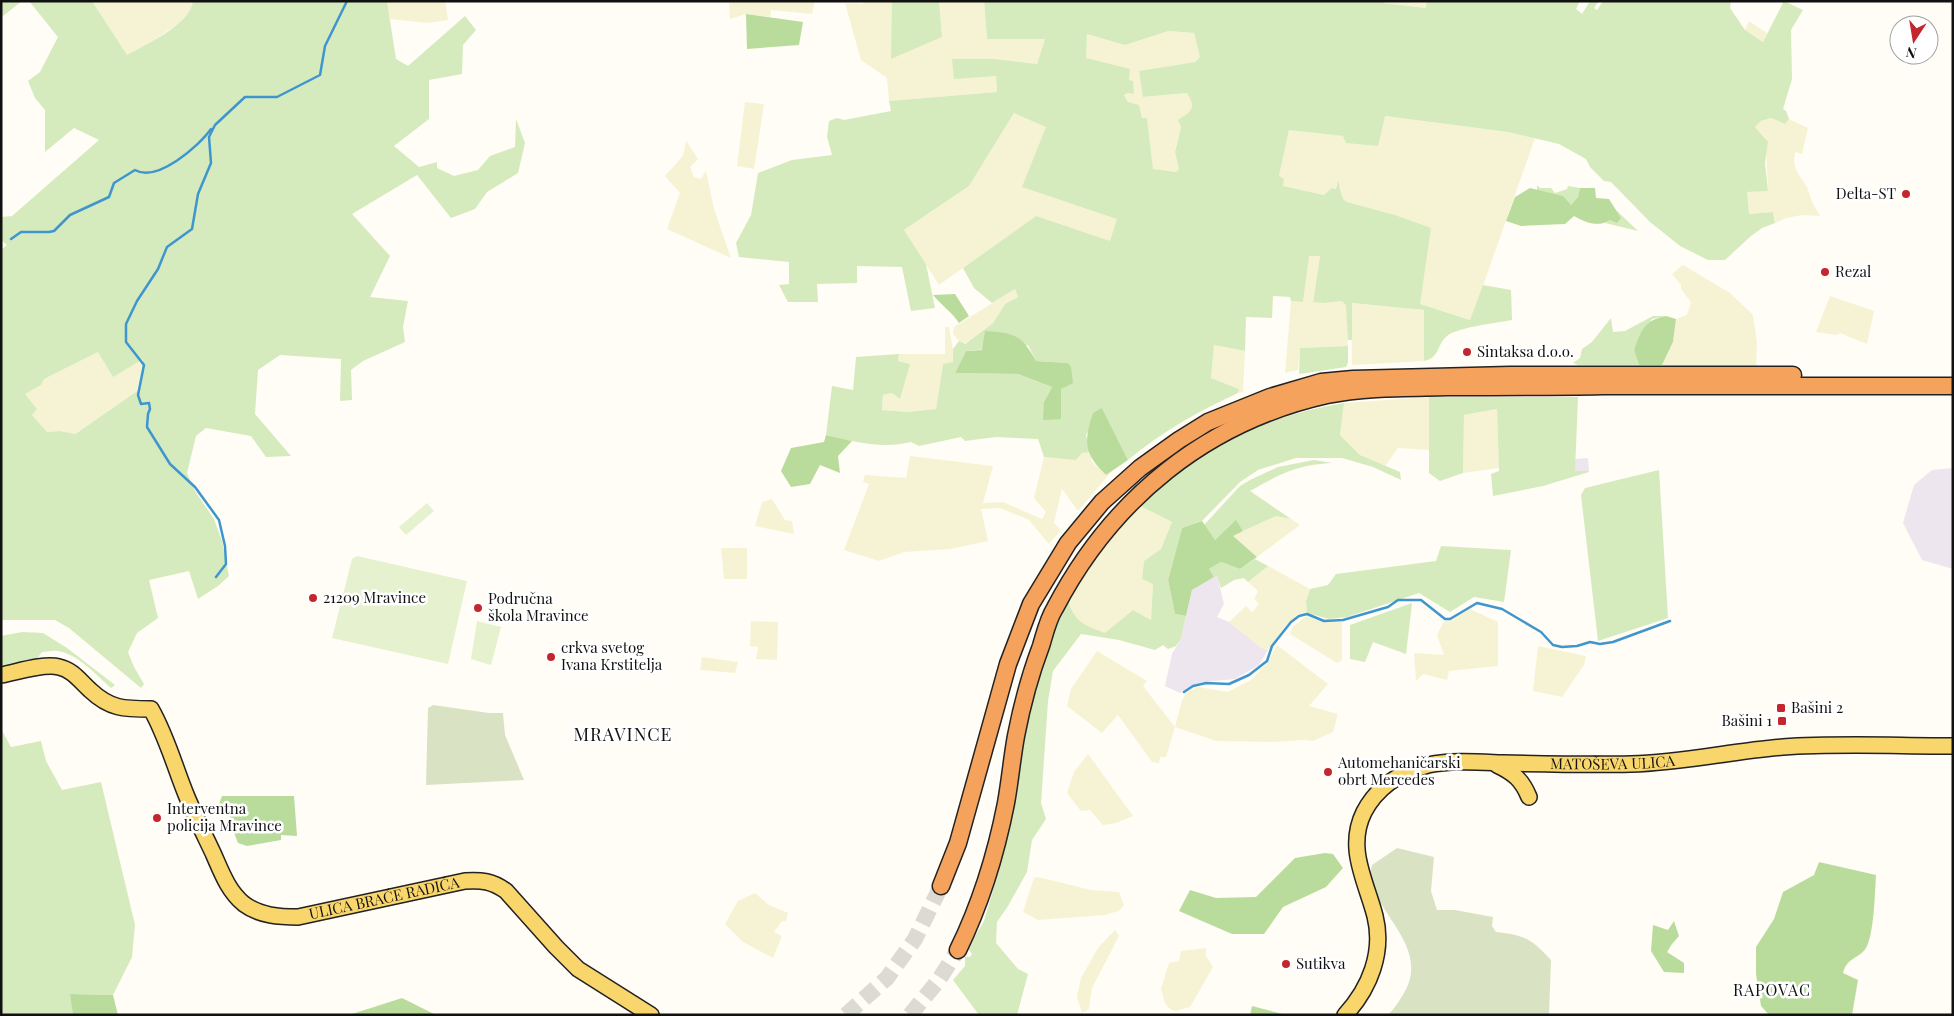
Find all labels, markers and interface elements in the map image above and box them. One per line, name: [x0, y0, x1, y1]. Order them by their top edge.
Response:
north arrow: [1889, 15, 1939, 65]
text: N: [1904, 43, 1918, 64]
place label: Delta-ST: [1836, 183, 1896, 203]
marker: Delta-ST: [1900, 188, 1912, 200]
place label: Rezal: [1835, 261, 1871, 281]
marker: Rezal: [1819, 266, 1831, 278]
place label: Sintaksa d.o.o.: [1477, 341, 1574, 361]
marker: Sintaksa d.o.o.: [1461, 346, 1473, 358]
place label: 21209 Mravince: [323, 587, 426, 607]
place label: Područna škola Mravince: [488, 588, 589, 625]
marker: 21209 Mravince: [307, 592, 319, 604]
marker: Područna škola Mravince: [472, 602, 484, 614]
place label: crkva svetog Ivana Krstitelja: [561, 637, 663, 674]
marker: crkva svetog Ivana Krstitelja: [545, 651, 557, 663]
place label: Bašini 2: [1791, 697, 1843, 717]
marker: Bašini 2: [1775, 702, 1787, 714]
place label: Bašini 1: [1721, 710, 1772, 730]
marker: Bašini 1: [1776, 715, 1788, 727]
district label: MRAVINCE: [573, 722, 673, 746]
street label: MATOŠEVA ULICA: [1550, 750, 1676, 773]
place label: Automehaničarski obrt Mercedes: [1337, 752, 1461, 789]
marker: Automehaničarski obrt Mercedes: [1322, 766, 1334, 778]
place label: Interventna policija Mravince: [167, 798, 282, 835]
marker: Interventna policija Mravince: [151, 812, 163, 824]
street label: ULICA BRAĆE RADIĆA: [307, 871, 462, 923]
place label: Sutikva: [1296, 953, 1346, 973]
marker: Sutikva: [1280, 958, 1292, 970]
district label: RAPOVAC: [1733, 979, 1811, 1000]

